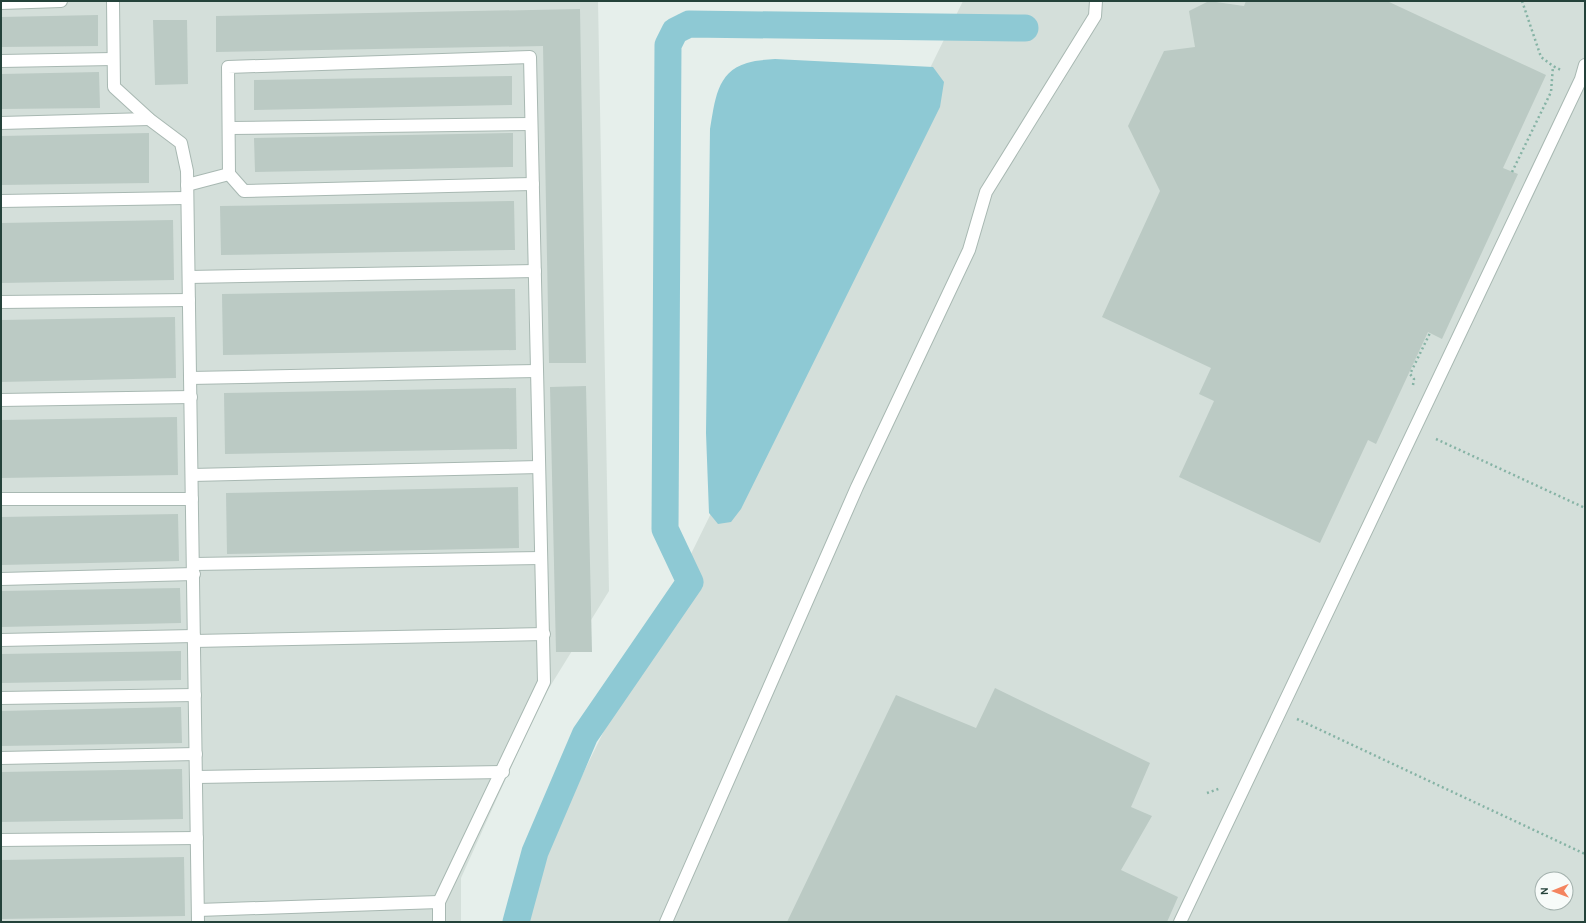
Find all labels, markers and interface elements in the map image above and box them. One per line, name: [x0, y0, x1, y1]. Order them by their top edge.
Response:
north arrow: [1534, 871, 1574, 911]
text: N: [1538, 887, 1551, 895]

